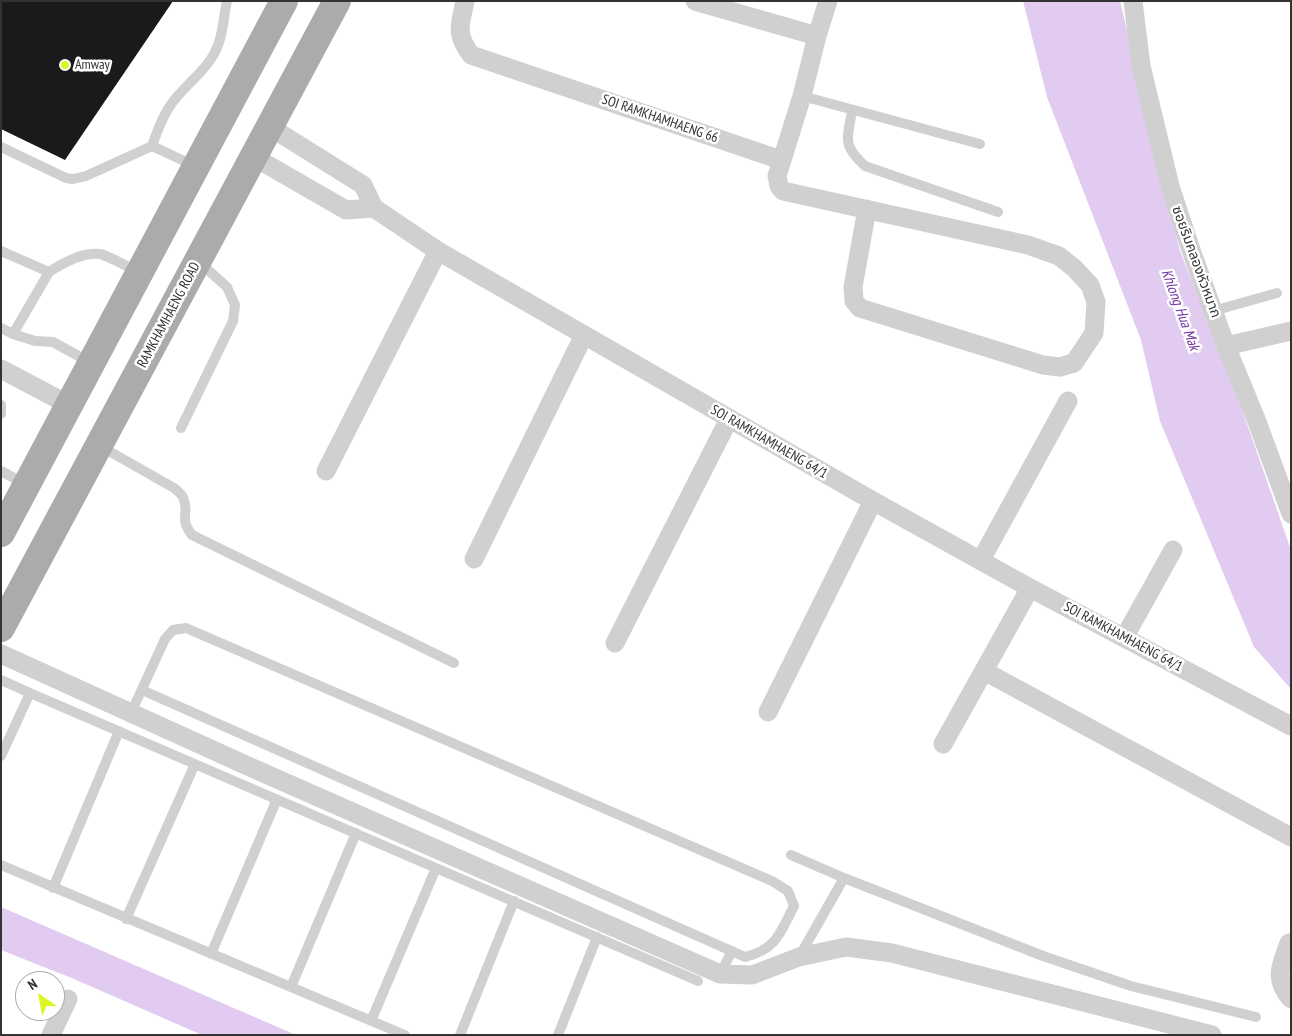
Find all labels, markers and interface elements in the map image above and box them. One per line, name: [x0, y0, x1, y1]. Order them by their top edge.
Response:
place label: Amway: [75, 57, 110, 73]
marker: Amway: [59, 59, 71, 71]
street label: SOI RAMKHAMHAENG 66: [600, 91, 720, 147]
street label: ซอยริมคลองหัวหมาก: [1168, 204, 1224, 320]
street label: RAMKHAMHAENG ROAD: [134, 259, 204, 371]
water label: Khlong Hua Mak: [1157, 267, 1203, 353]
street label: SOI RAMKHAMHAENG 64/1: [707, 402, 831, 482]
street label: SOI RAMKHAMHAENG 64/1: [1061, 599, 1185, 675]
north arrow: [15, 971, 65, 1021]
text: N: [24, 975, 40, 994]

